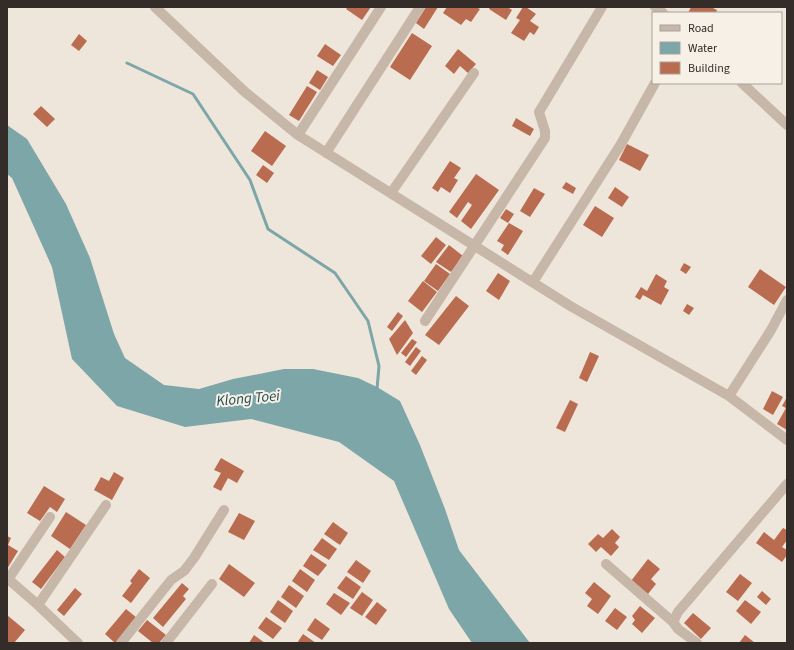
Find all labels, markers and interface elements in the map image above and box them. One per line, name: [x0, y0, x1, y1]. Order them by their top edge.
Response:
legend: [652, 12, 782, 84]
text: Road: [688, 20, 714, 37]
text: Water: [688, 40, 718, 57]
text: Building: [688, 60, 730, 77]
water label: Klong Toei: [215, 385, 281, 412]

